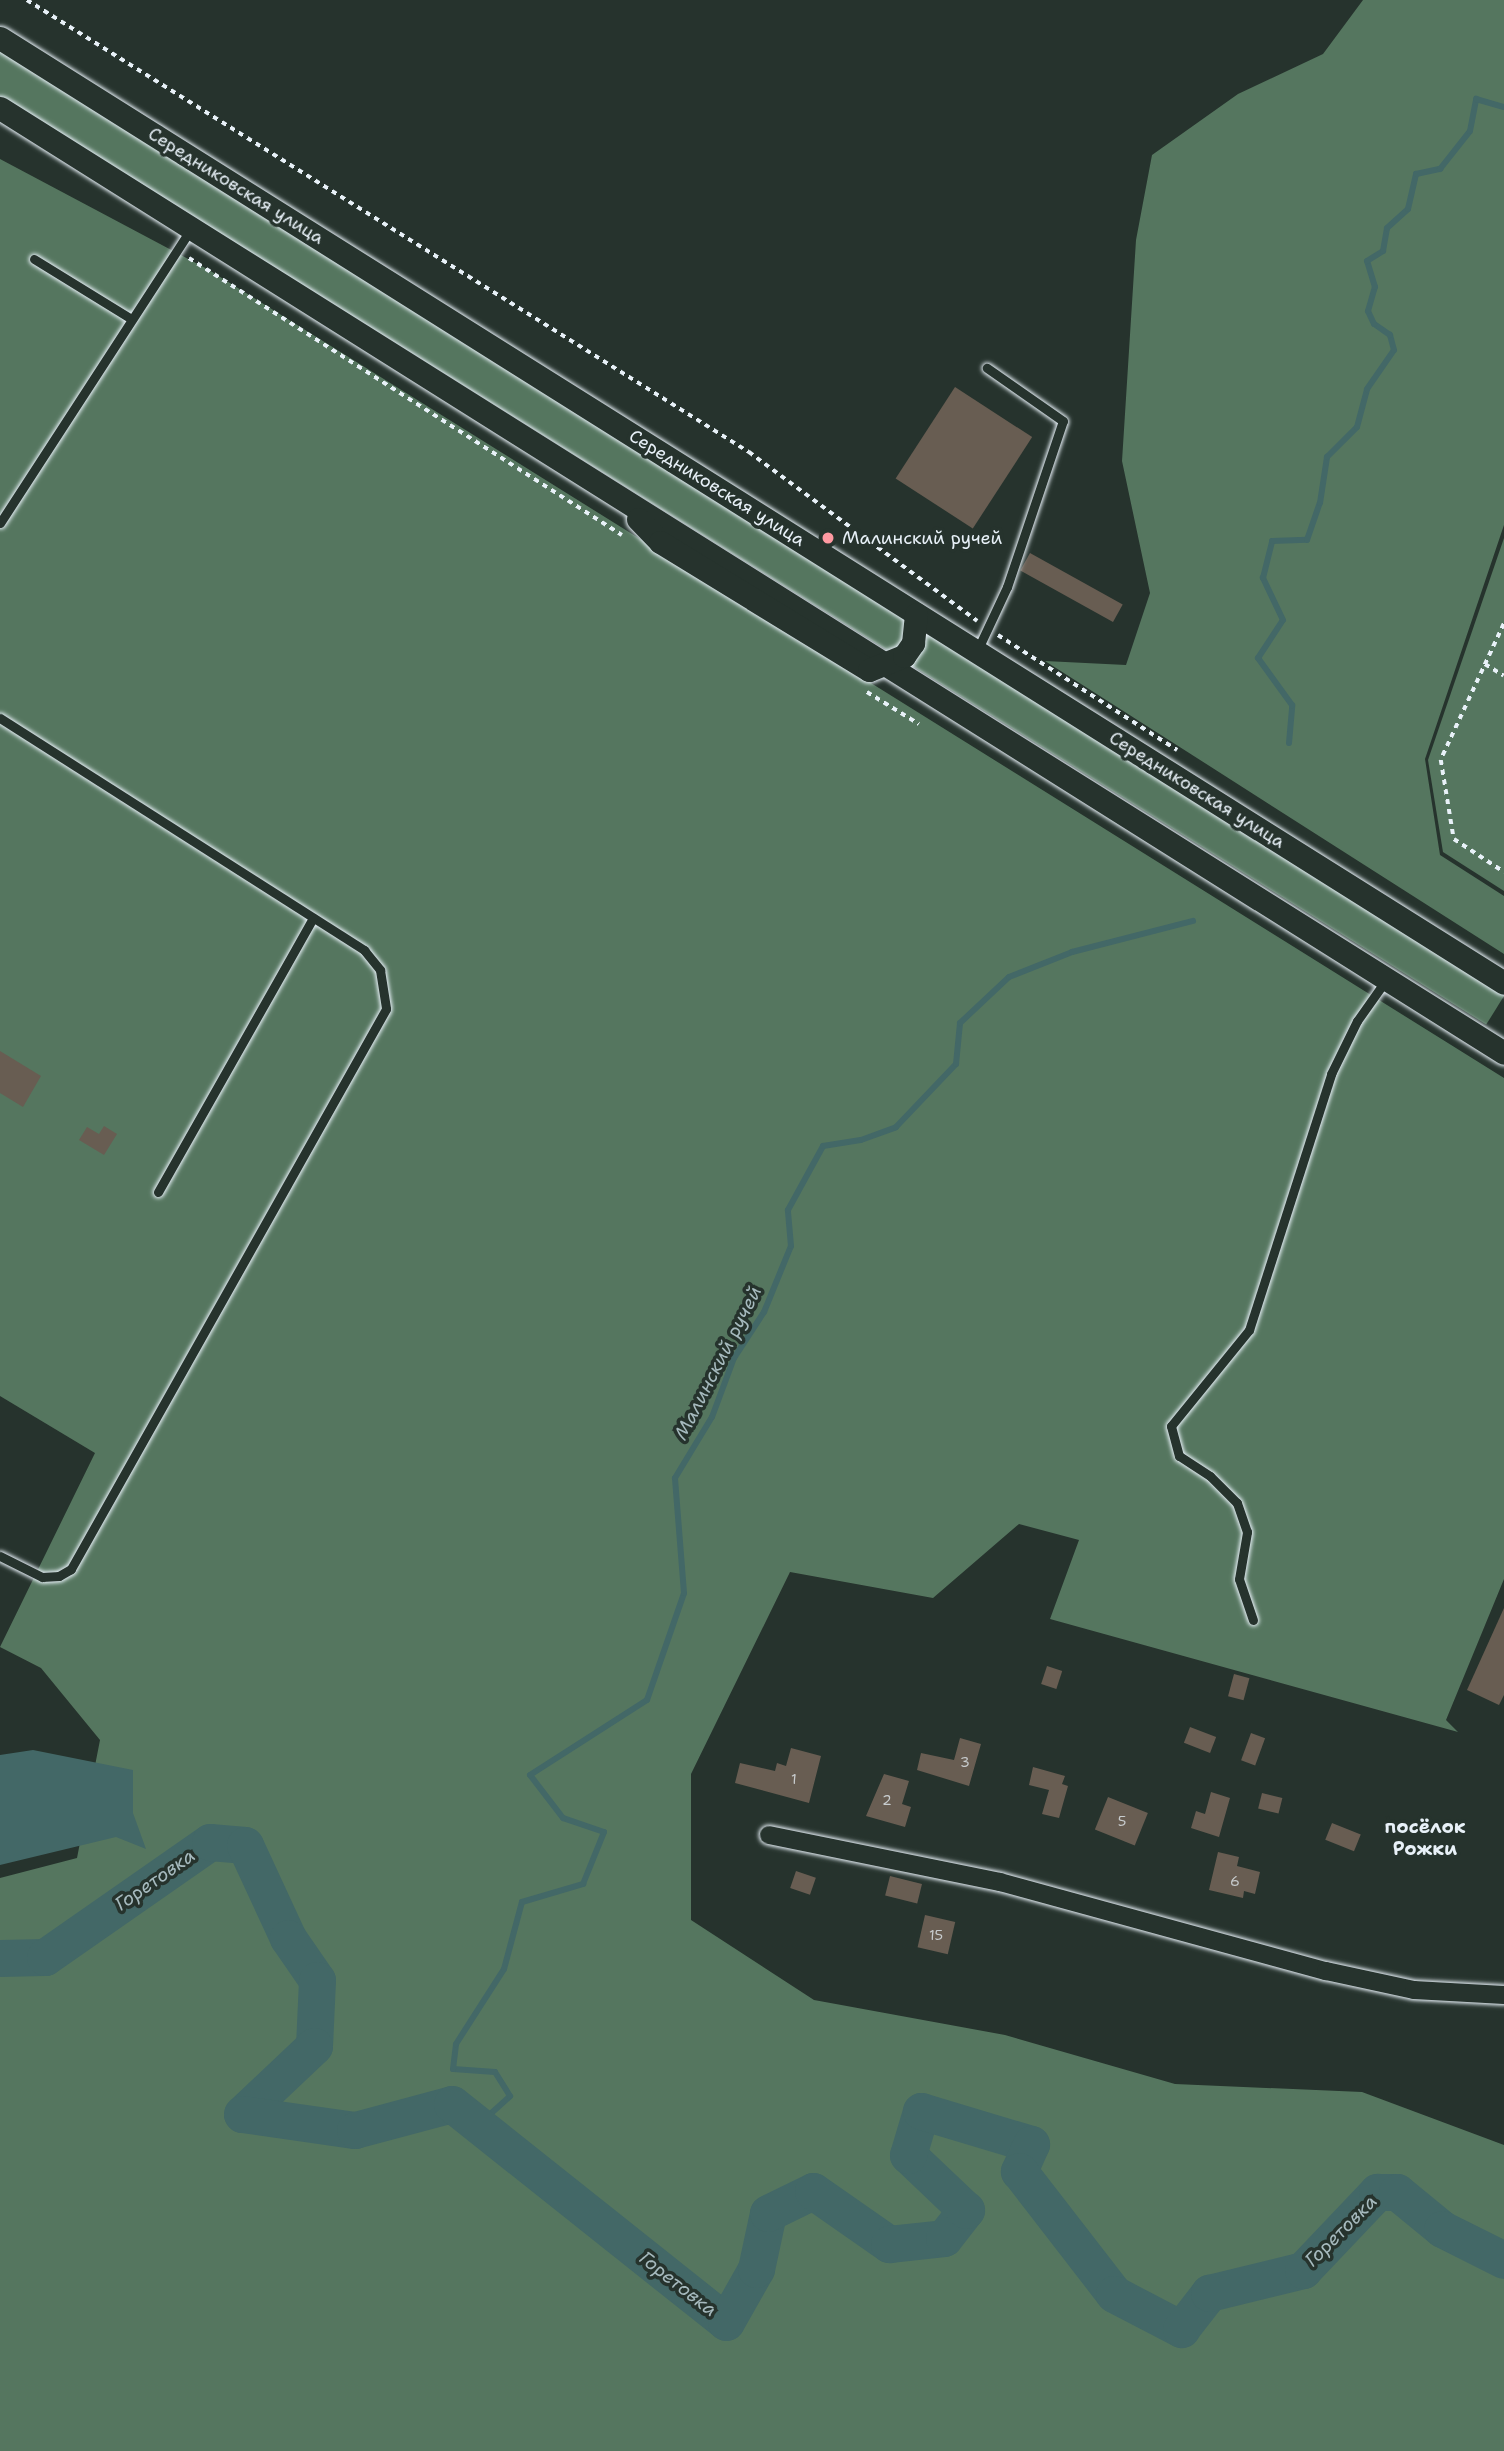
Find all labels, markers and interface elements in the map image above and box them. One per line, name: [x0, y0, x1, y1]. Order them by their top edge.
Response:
street label: Середниковская улица: [144, 123, 328, 249]
street label: Середниковская улица: [625, 425, 809, 551]
place label: Малинский ручей: [842, 527, 1002, 549]
marker: Малинский ручей: [820, 530, 836, 546]
street label: Середниковская улица: [1105, 727, 1289, 853]
water label: Малинский ручей: [669, 1282, 767, 1444]
house number: 3: [960, 1754, 970, 1770]
house number: 1: [791, 1771, 797, 1787]
house number: 2: [882, 1792, 892, 1808]
house number: 5: [1118, 1813, 1126, 1829]
district label: посёлок Рожки: [1384, 1816, 1466, 1860]
water label: Горетовка: [110, 1844, 200, 1916]
house number: 6: [1230, 1873, 1240, 1889]
house number: 15: [929, 1927, 943, 1943]
water label: Горетовка: [1300, 2190, 1382, 2272]
water label: Горетовка: [634, 2246, 722, 2322]

